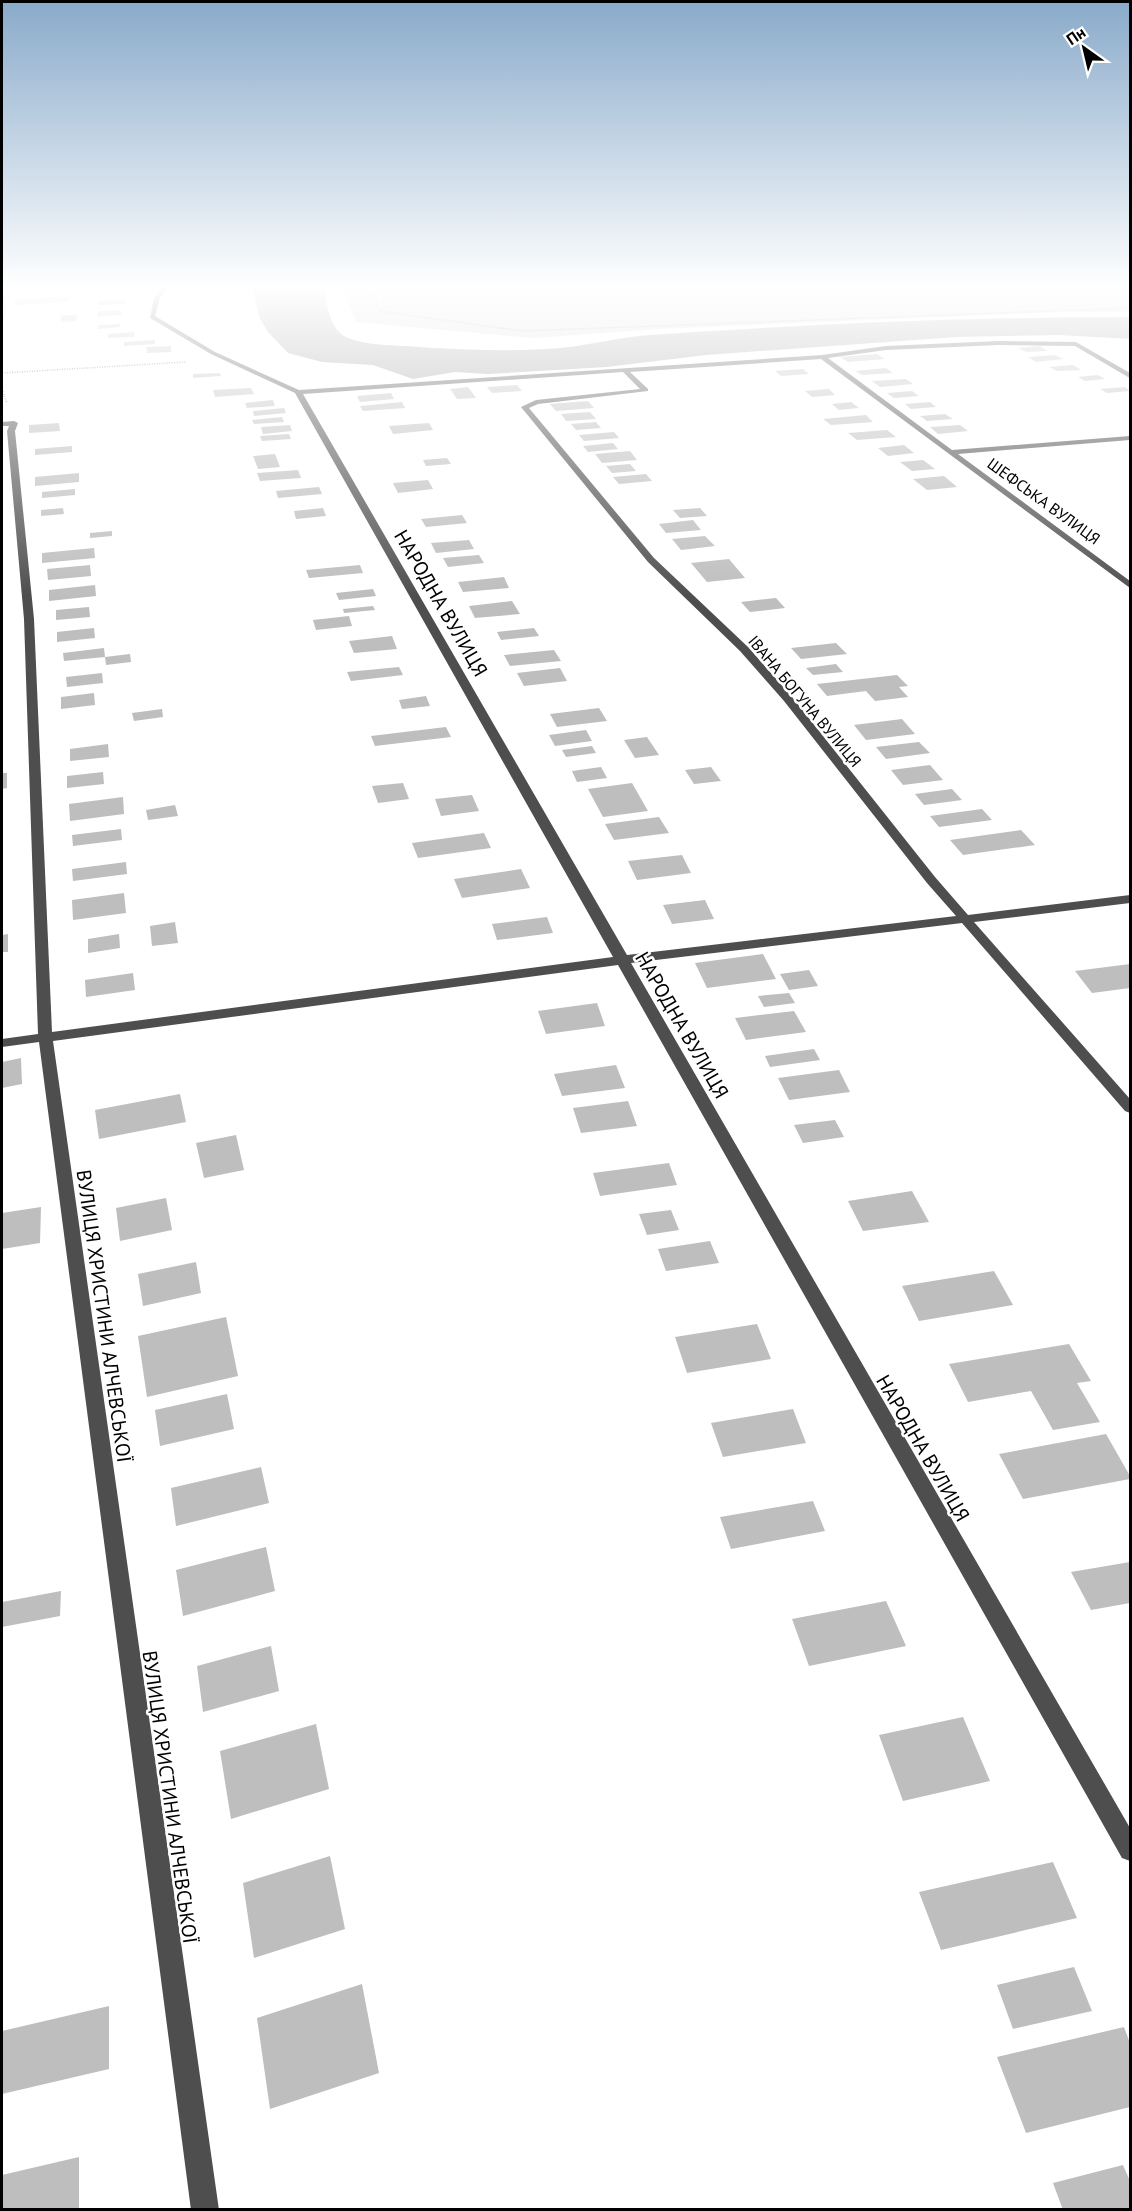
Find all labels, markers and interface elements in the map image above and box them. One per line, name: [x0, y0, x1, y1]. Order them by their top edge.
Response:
north arrow: [1054, 18, 1114, 78]
text: Пн: [1062, 22, 1089, 49]
street label: ШЕФСЬКА ВУЛИЦЯ: [984, 453, 1104, 549]
street label: НАРОДНА ВУЛИЦЯ: [388, 525, 494, 681]
street label: ІВАНА БОГУНА ВУЛИЦЯ: [744, 631, 866, 771]
street label: НАРОДНА ВУЛИЦЯ: [629, 947, 735, 1103]
street label: ВУЛИЦЯ ХРИСТИНИ АЛЧЕВСЬКОЇ: [71, 1168, 137, 1464]
street label: НАРОДНА ВУЛИЦЯ: [870, 1370, 976, 1526]
street label: ВУЛИЦЯ ХРИСТИНИ АЛЧЕВСЬКОЇ: [137, 1649, 203, 1945]

